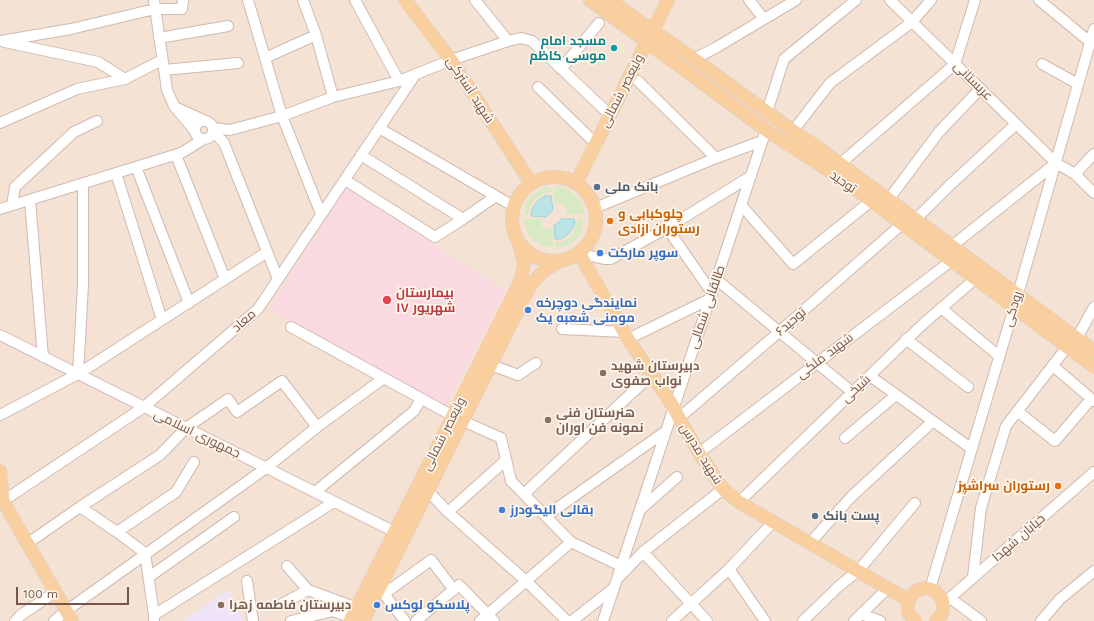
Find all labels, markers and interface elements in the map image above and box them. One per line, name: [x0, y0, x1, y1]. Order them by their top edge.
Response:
place label: مسجد امام موسی کاظم: [529, 33, 606, 64]
marker: مسجد امام موسی کاظم: [609, 43, 619, 53]
street label: ولیعصر شمالی: [597, 52, 647, 130]
street label: شهید آسترکی: [443, 54, 497, 126]
street label: عربستانی: [950, 58, 996, 104]
street label: توحید: [827, 167, 859, 197]
place label: بانک ملی: [605, 179, 658, 195]
marker: بانک ملی: [592, 182, 602, 192]
place label: چلوکبابی و رستوران ازادی: [618, 206, 700, 237]
marker: چلوکبابی و رستوران ازادی: [605, 216, 615, 226]
place label: سوپر مارکت: [608, 245, 678, 261]
marker: سوپر مارکت: [595, 248, 605, 258]
street label: طالقانی شمالی: [685, 263, 729, 351]
place label: بیمارستان ۱۷ شهریور: [396, 285, 455, 316]
street label: رودکی: [1000, 289, 1026, 329]
marker: بیمارستان ۱۷ شهریور: [381, 294, 393, 306]
place label: نمایندگی دوچرخه مومنی شعبه یک: [536, 295, 637, 326]
marker: نمایندگی دوچرخه مومنی شعبه یک: [523, 305, 533, 315]
street label: توحید۶: [773, 305, 809, 339]
street label: معاد: [229, 306, 259, 336]
street label: شهید ملکی: [794, 330, 856, 382]
place label: دبیرستان شهید نواب صفوی: [611, 358, 699, 389]
marker: دبیرستان شهید نواب صفوی: [598, 368, 608, 378]
street label: شیخی: [838, 372, 874, 406]
street label: ولیعصر شمالی: [419, 395, 469, 473]
place label: هنرستان فنی نمونه فن اوران: [556, 405, 643, 436]
street label: جمهوری اسلامی: [151, 406, 243, 462]
marker: هنرستان فنی نمونه فن اوران: [543, 415, 553, 425]
street label: شهید مدرس: [676, 421, 726, 487]
place label: رستوران سراشپز: [958, 478, 1050, 494]
marker: رستوران سراشپز: [1053, 481, 1063, 491]
place label: بقالی الیگودرز: [510, 502, 593, 518]
marker: بقالی الیگودرز: [497, 505, 507, 515]
place label: پست بانک: [823, 508, 879, 524]
marker: پست بانک: [810, 511, 820, 521]
street label: خیابان شهدا: [989, 511, 1049, 565]
scale bar: [18, 579, 131, 605]
text: 100 m: [23, 587, 58, 601]
place label: دبیرستان فاطمه زهرا: [229, 597, 351, 613]
place label: پلاسکو لوکس: [385, 597, 470, 613]
marker: دبیرستان فاطمه زهرا: [216, 600, 226, 610]
marker: پلاسکو لوکس: [372, 600, 382, 610]

